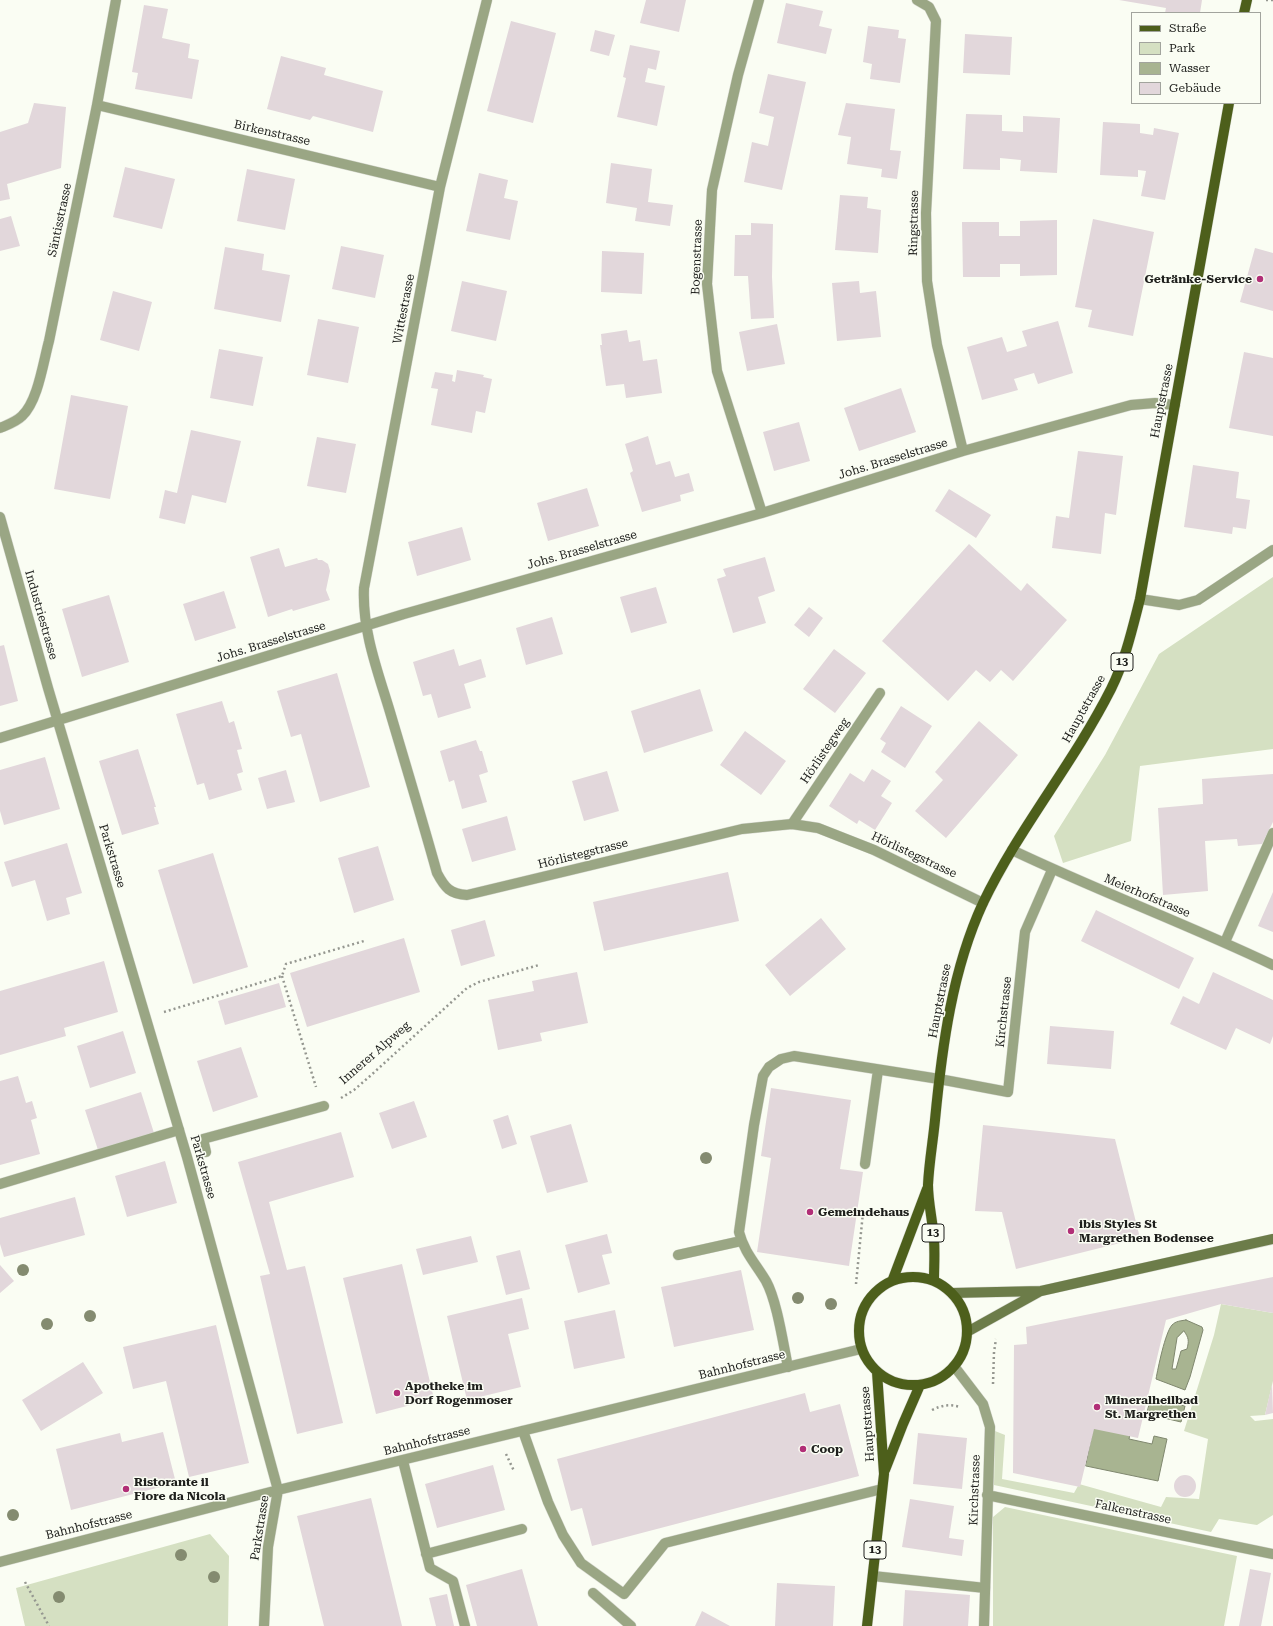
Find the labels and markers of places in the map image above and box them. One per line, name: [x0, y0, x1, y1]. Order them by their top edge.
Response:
place label: Getränke-Service: [1144, 272, 1252, 286]
marker: Getränke-Service: [1255, 274, 1265, 284]
place label: Gemeindehaus: [818, 1205, 909, 1219]
marker: Gemeindehaus: [805, 1207, 815, 1217]
place label: ibis Styles St Margrethen Bodensee: [1079, 1217, 1214, 1245]
marker: ibis Styles St Margrethen Bodensee: [1066, 1226, 1076, 1236]
place label: Apotheke im Dorf Rogenmoser: [405, 1379, 513, 1407]
marker: Apotheke im Dorf Rogenmoser: [392, 1388, 402, 1398]
place label: Mineralheilbad St. Margrethen: [1105, 1393, 1198, 1421]
marker: Mineralheilbad St. Margrethen: [1092, 1402, 1102, 1412]
place label: Coop: [811, 1442, 843, 1456]
marker: Coop: [798, 1444, 808, 1454]
place label: Ristorante il Fiore da Nicola: [134, 1475, 226, 1503]
marker: Ristorante il Fiore da Nicola: [121, 1484, 131, 1494]

